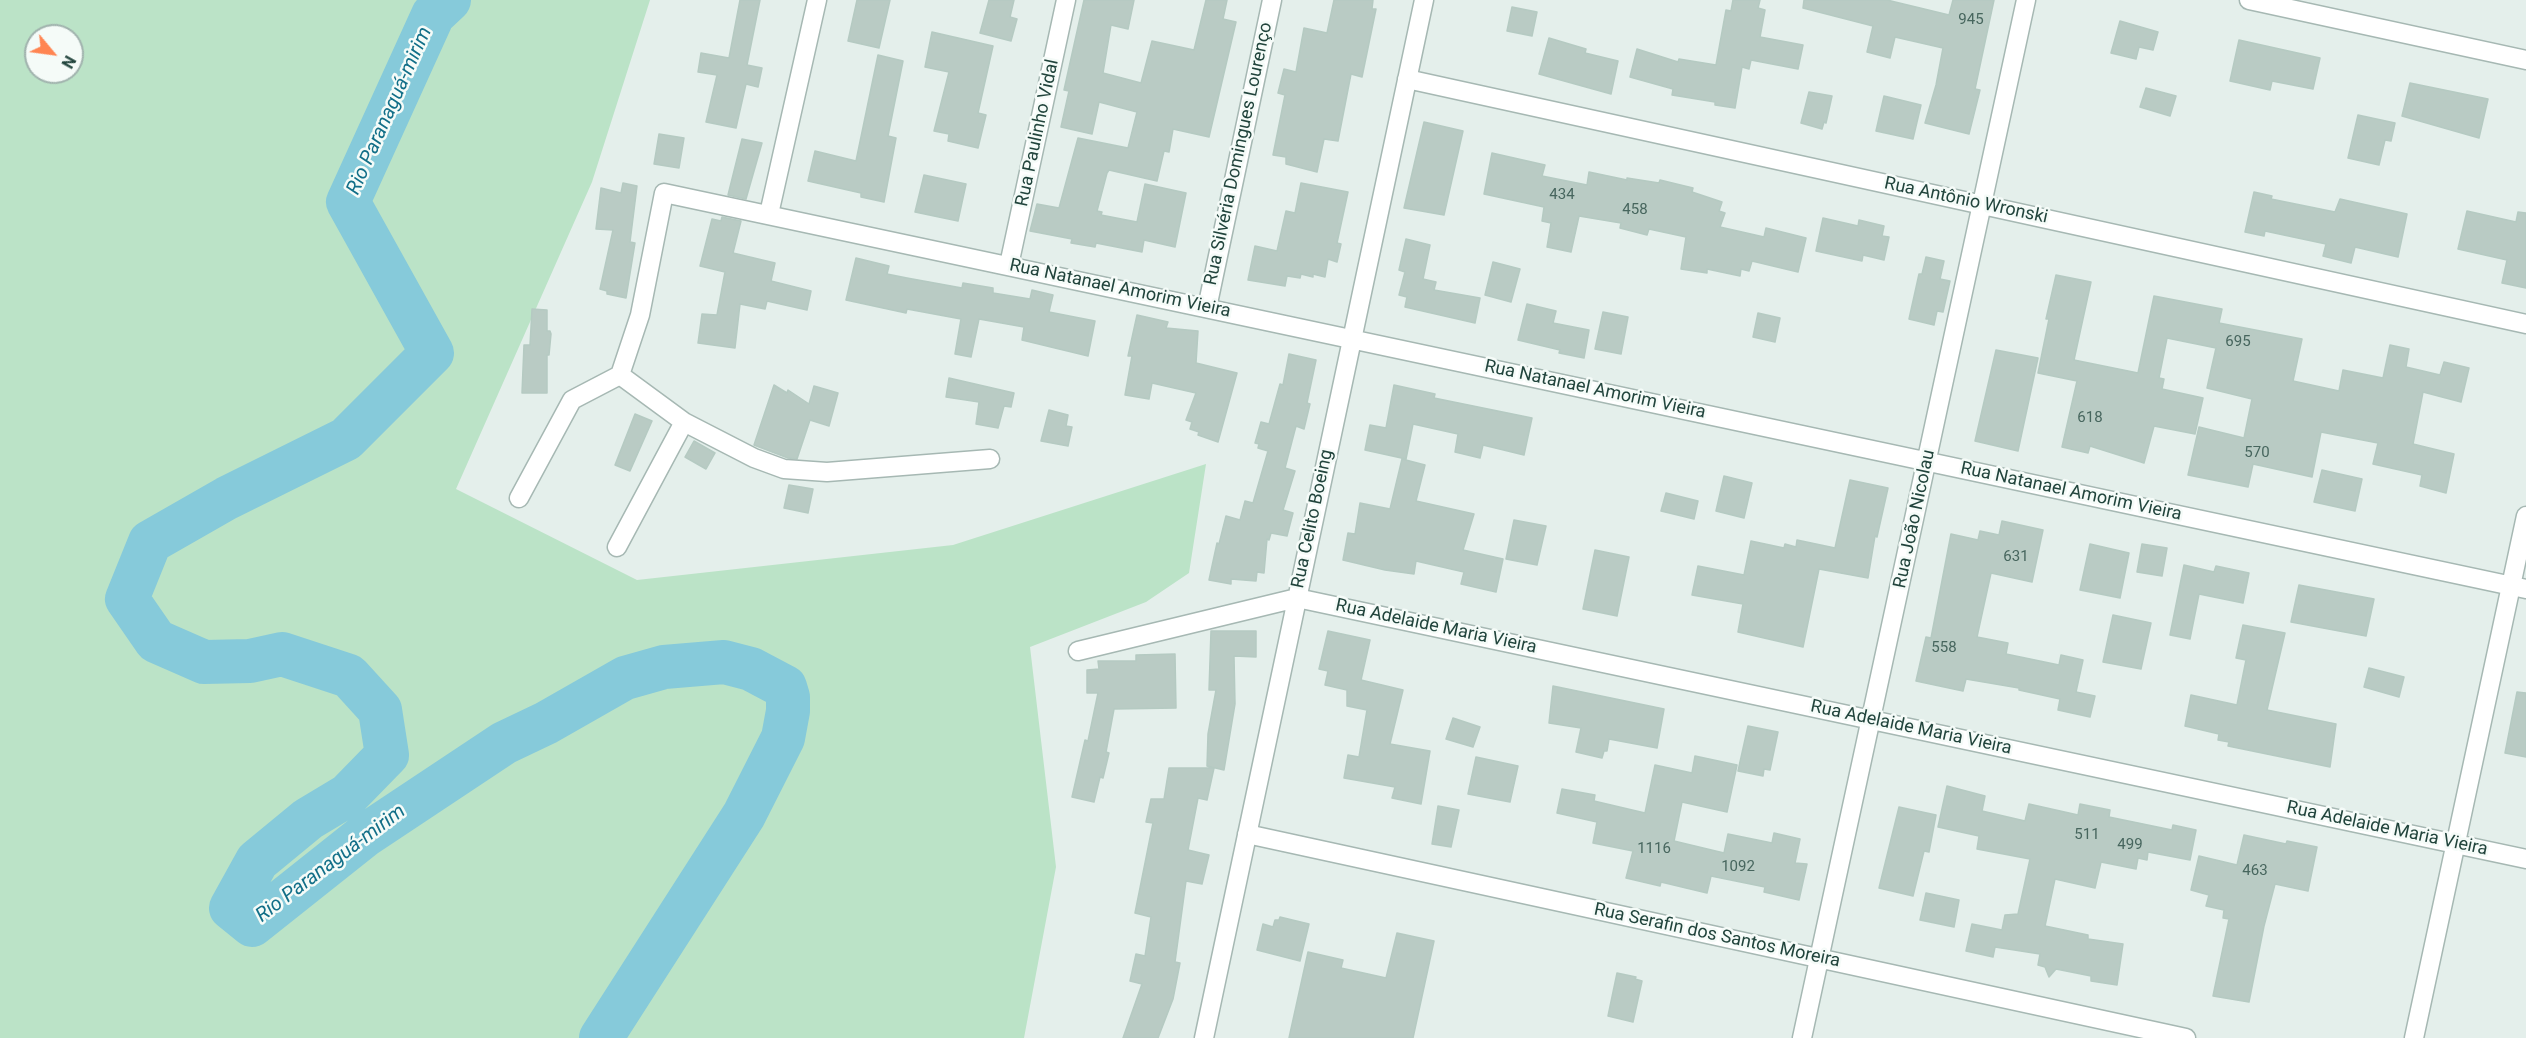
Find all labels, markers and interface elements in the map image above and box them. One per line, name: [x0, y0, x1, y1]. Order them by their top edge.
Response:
house number: 945: [1958, 11, 1984, 29]
street label: Rua Silvéria Domingues Lourenço: [1201, 21, 1277, 287]
water label: Rio Paranaguá-mirim: [342, 23, 438, 199]
north arrow: [24, 24, 84, 84]
text: N: [57, 52, 79, 72]
street label: Rua Paulinho Vidal: [1012, 58, 1064, 208]
street label: Rua Antônio Wronski: [1882, 173, 2050, 229]
house number: 434: [1549, 186, 1575, 204]
house number: 458: [1622, 201, 1648, 219]
street label: Rua Natanael Amorim Vieira: [1007, 255, 1233, 323]
house number: 695: [2225, 333, 2251, 351]
street label: Rua Natanael Amorim Vieira: [1482, 356, 1708, 424]
house number: 618: [2077, 409, 2103, 427]
house number: 570: [2244, 444, 2270, 462]
street label: Rua Celito Boeing: [1288, 448, 1338, 590]
street label: Rua João Nicolau: [1890, 448, 1940, 590]
street label: Rua Natanael Amorim Vieira: [1958, 458, 2184, 526]
house number: 631: [2003, 548, 2029, 566]
street label: Rua Adelaide Maria Vieira: [1334, 595, 1538, 659]
house number: 558: [1931, 639, 1957, 657]
street label: Rua Adelaide Maria Vieira: [1809, 696, 2013, 760]
street label: Rua Adelaide Maria Vieira: [2285, 797, 2489, 861]
water label: Rio Paranaguá-mirim: [252, 800, 410, 928]
house number: 511: [2074, 826, 2100, 844]
house number: 499: [2117, 836, 2143, 854]
house number: 1116: [1637, 840, 1671, 858]
house number: 1092: [1721, 858, 1755, 876]
house number: 463: [2242, 862, 2268, 880]
street label: Rua Serafin dos Santos Moreira: [1592, 899, 1842, 973]

